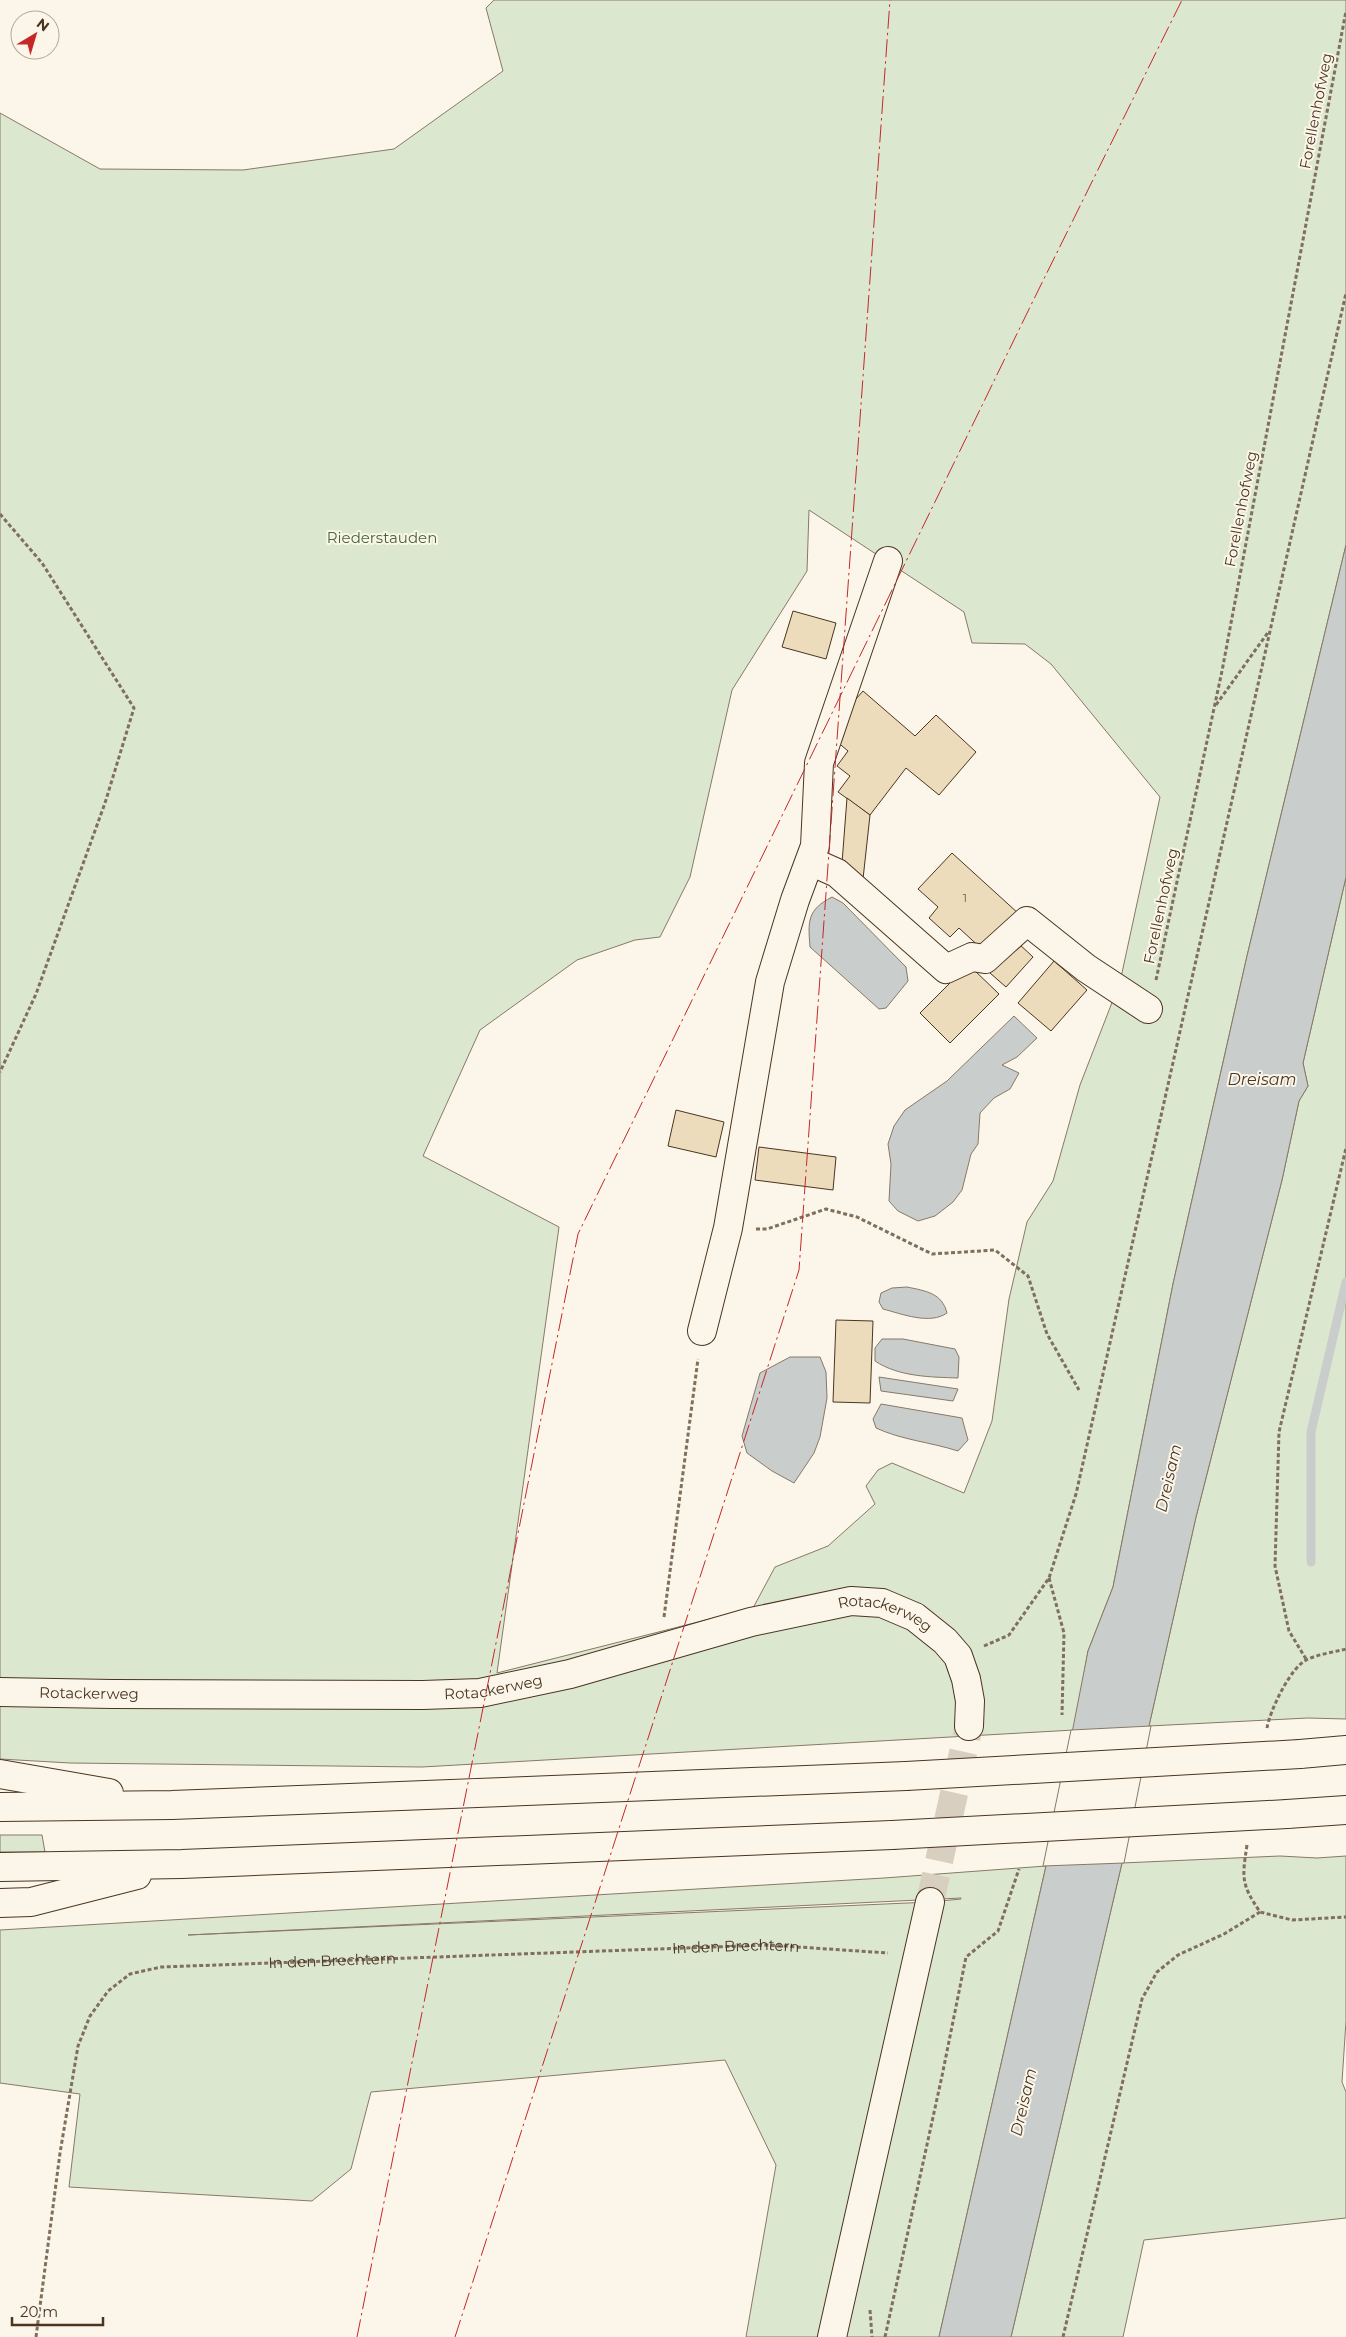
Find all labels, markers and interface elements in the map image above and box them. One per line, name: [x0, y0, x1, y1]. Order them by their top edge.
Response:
north arrow: [10, 10, 60, 60]
text: N: [33, 14, 53, 35]
street label: Forellenhofweg: [1295, 51, 1336, 171]
street label: Forellenhofweg: [1220, 449, 1261, 569]
park label: Riederstauden: [327, 528, 437, 547]
street label: Forellenhofweg: [1139, 846, 1182, 966]
house number: 1: [963, 890, 967, 905]
water label: Dreisam: [1227, 1070, 1297, 1089]
water label: Dreisam: [1151, 1442, 1186, 1514]
street label: Rotackerweg: [836, 1591, 936, 1636]
street label: Rotackerweg: [444, 1670, 544, 1703]
street label: Rotackerweg: [39, 1683, 139, 1703]
street label: In den Brechtern: [672, 1935, 800, 1957]
street label: In den Brechtern: [268, 1948, 396, 1972]
water label: Dreisam: [1006, 2066, 1041, 2138]
scale bar: [12, 2294, 104, 2326]
text: 20 m: [20, 2302, 58, 2321]

